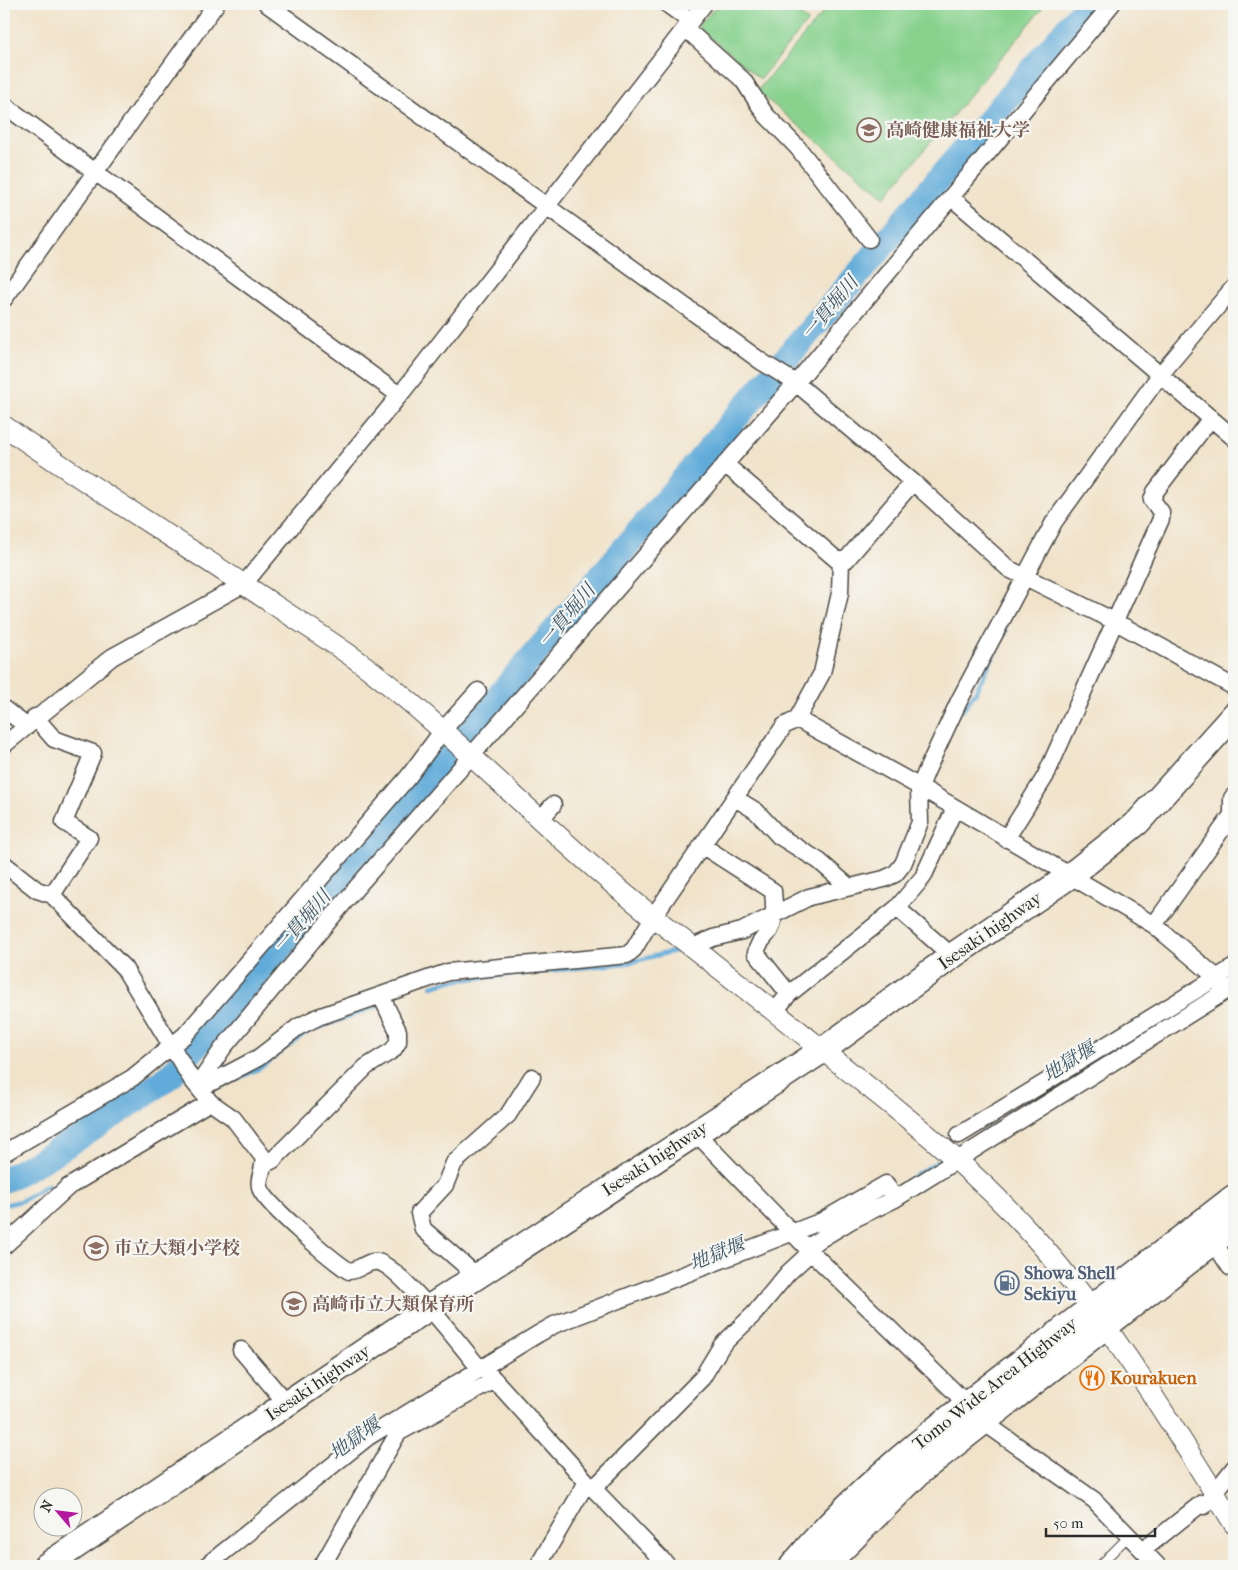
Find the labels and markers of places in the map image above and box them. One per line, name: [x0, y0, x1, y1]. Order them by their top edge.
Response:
school or university icon: 高崎健康福祉大学: [856, 117, 882, 143]
place label: 高崎健康福祉大学: [886, 120, 1030, 141]
school or university icon: 市立大類小学校: [83, 1235, 109, 1261]
place label: 市立大類小学校: [114, 1238, 240, 1259]
place label: Showa Shell Sekiyu: [1024, 1263, 1117, 1305]
fuel station icon: Showa Shell Sekiyu: [994, 1270, 1020, 1296]
school or university icon: 高崎市立大類保育所: [281, 1291, 307, 1317]
place label: 高崎市立大類保育所: [312, 1294, 474, 1315]
restaurant icon: Kourakuen: [1079, 1365, 1105, 1391]
place label: Kourakuen: [1110, 1368, 1197, 1389]

